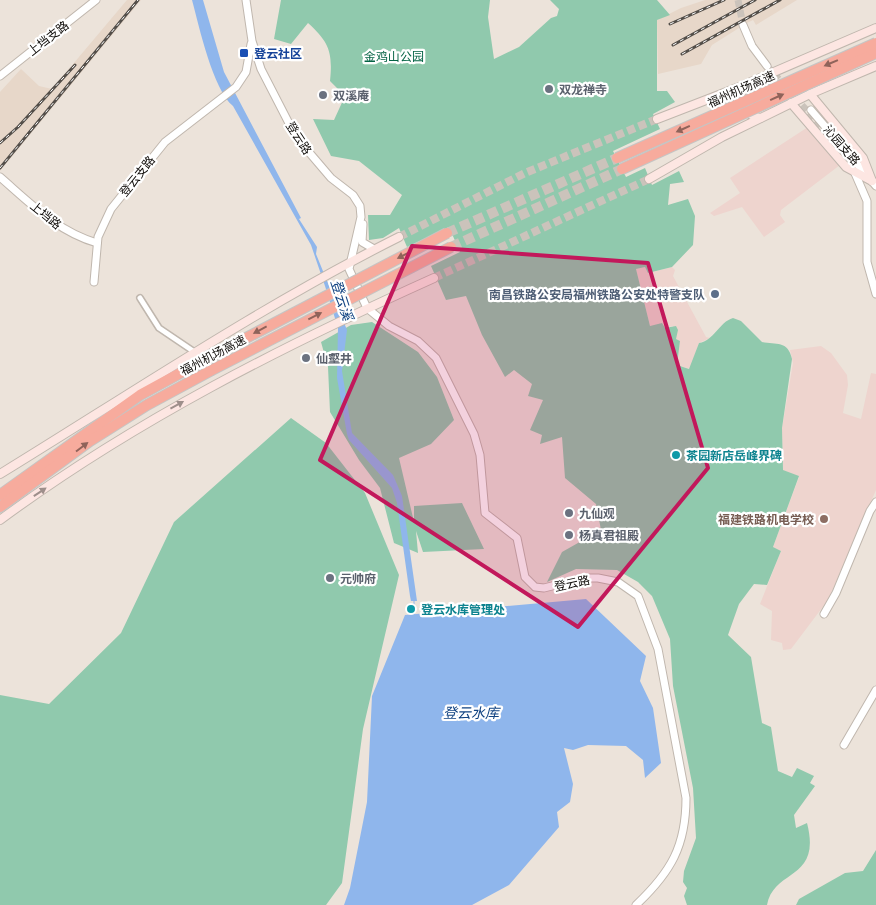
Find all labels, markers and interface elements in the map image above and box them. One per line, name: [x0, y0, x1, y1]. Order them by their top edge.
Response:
street label: 上垱支路: [24, 17, 72, 59]
place label: 登云社区: [254, 46, 302, 61]
marker: 登云社区: [238, 47, 250, 59]
park label: 金鸡山公园: [364, 49, 424, 64]
one-way arrow: [824, 59, 838, 67]
street label: 福州机场高速: [705, 68, 777, 110]
place label: 双龙禅寺: [559, 82, 607, 97]
marker: 双龙禅寺: [543, 83, 555, 95]
place label: 双溪庵: [333, 88, 369, 103]
marker: 双溪庵: [317, 89, 329, 101]
one-way arrow: [770, 92, 784, 100]
street label: 登云路: [283, 119, 315, 157]
street label: 沁园支路: [821, 122, 863, 168]
one-way arrow: [676, 125, 690, 133]
street label: 登云支路: [116, 153, 158, 199]
street label: 上垱路: [27, 198, 65, 232]
one-way arrow: [396, 251, 411, 259]
water label: 登云溪: [327, 277, 358, 325]
place label: 南昌铁路公安局福州铁路公安处特警支队: [489, 287, 705, 302]
marker: 南昌铁路公安局福州铁路公安处特警支队: [709, 288, 721, 300]
one-way arrow: [308, 312, 322, 320]
one-way arrow: [252, 326, 267, 334]
street label: 福州机场高速: [178, 331, 248, 379]
place label: 仙壑井: [316, 351, 352, 366]
marker: 仙壑井: [300, 352, 312, 364]
one-way arrow: [170, 401, 185, 409]
one-way arrow: [75, 442, 89, 452]
place label: 茶园新店岳峰界碑: [686, 448, 782, 463]
marker: 茶园新店岳峰界碑: [670, 449, 682, 461]
one-way arrow: [34, 488, 47, 497]
place label: 九仙观: [579, 506, 615, 521]
marker: 九仙观: [563, 507, 575, 519]
place label: 福建铁路机电学校: [718, 512, 814, 527]
marker: 福建铁路机电学校: [818, 513, 830, 525]
place label: 杨真君祖殿: [579, 528, 639, 543]
marker: 杨真君祖殿: [563, 529, 575, 541]
place label: 元帅府: [340, 571, 376, 586]
marker: 元帅府: [324, 572, 336, 584]
street label: 登云路: [553, 572, 591, 594]
place label: 登云水库管理处: [421, 602, 505, 617]
marker: 登云水库管理处: [405, 603, 417, 615]
water label: 登云水库: [443, 704, 501, 722]

